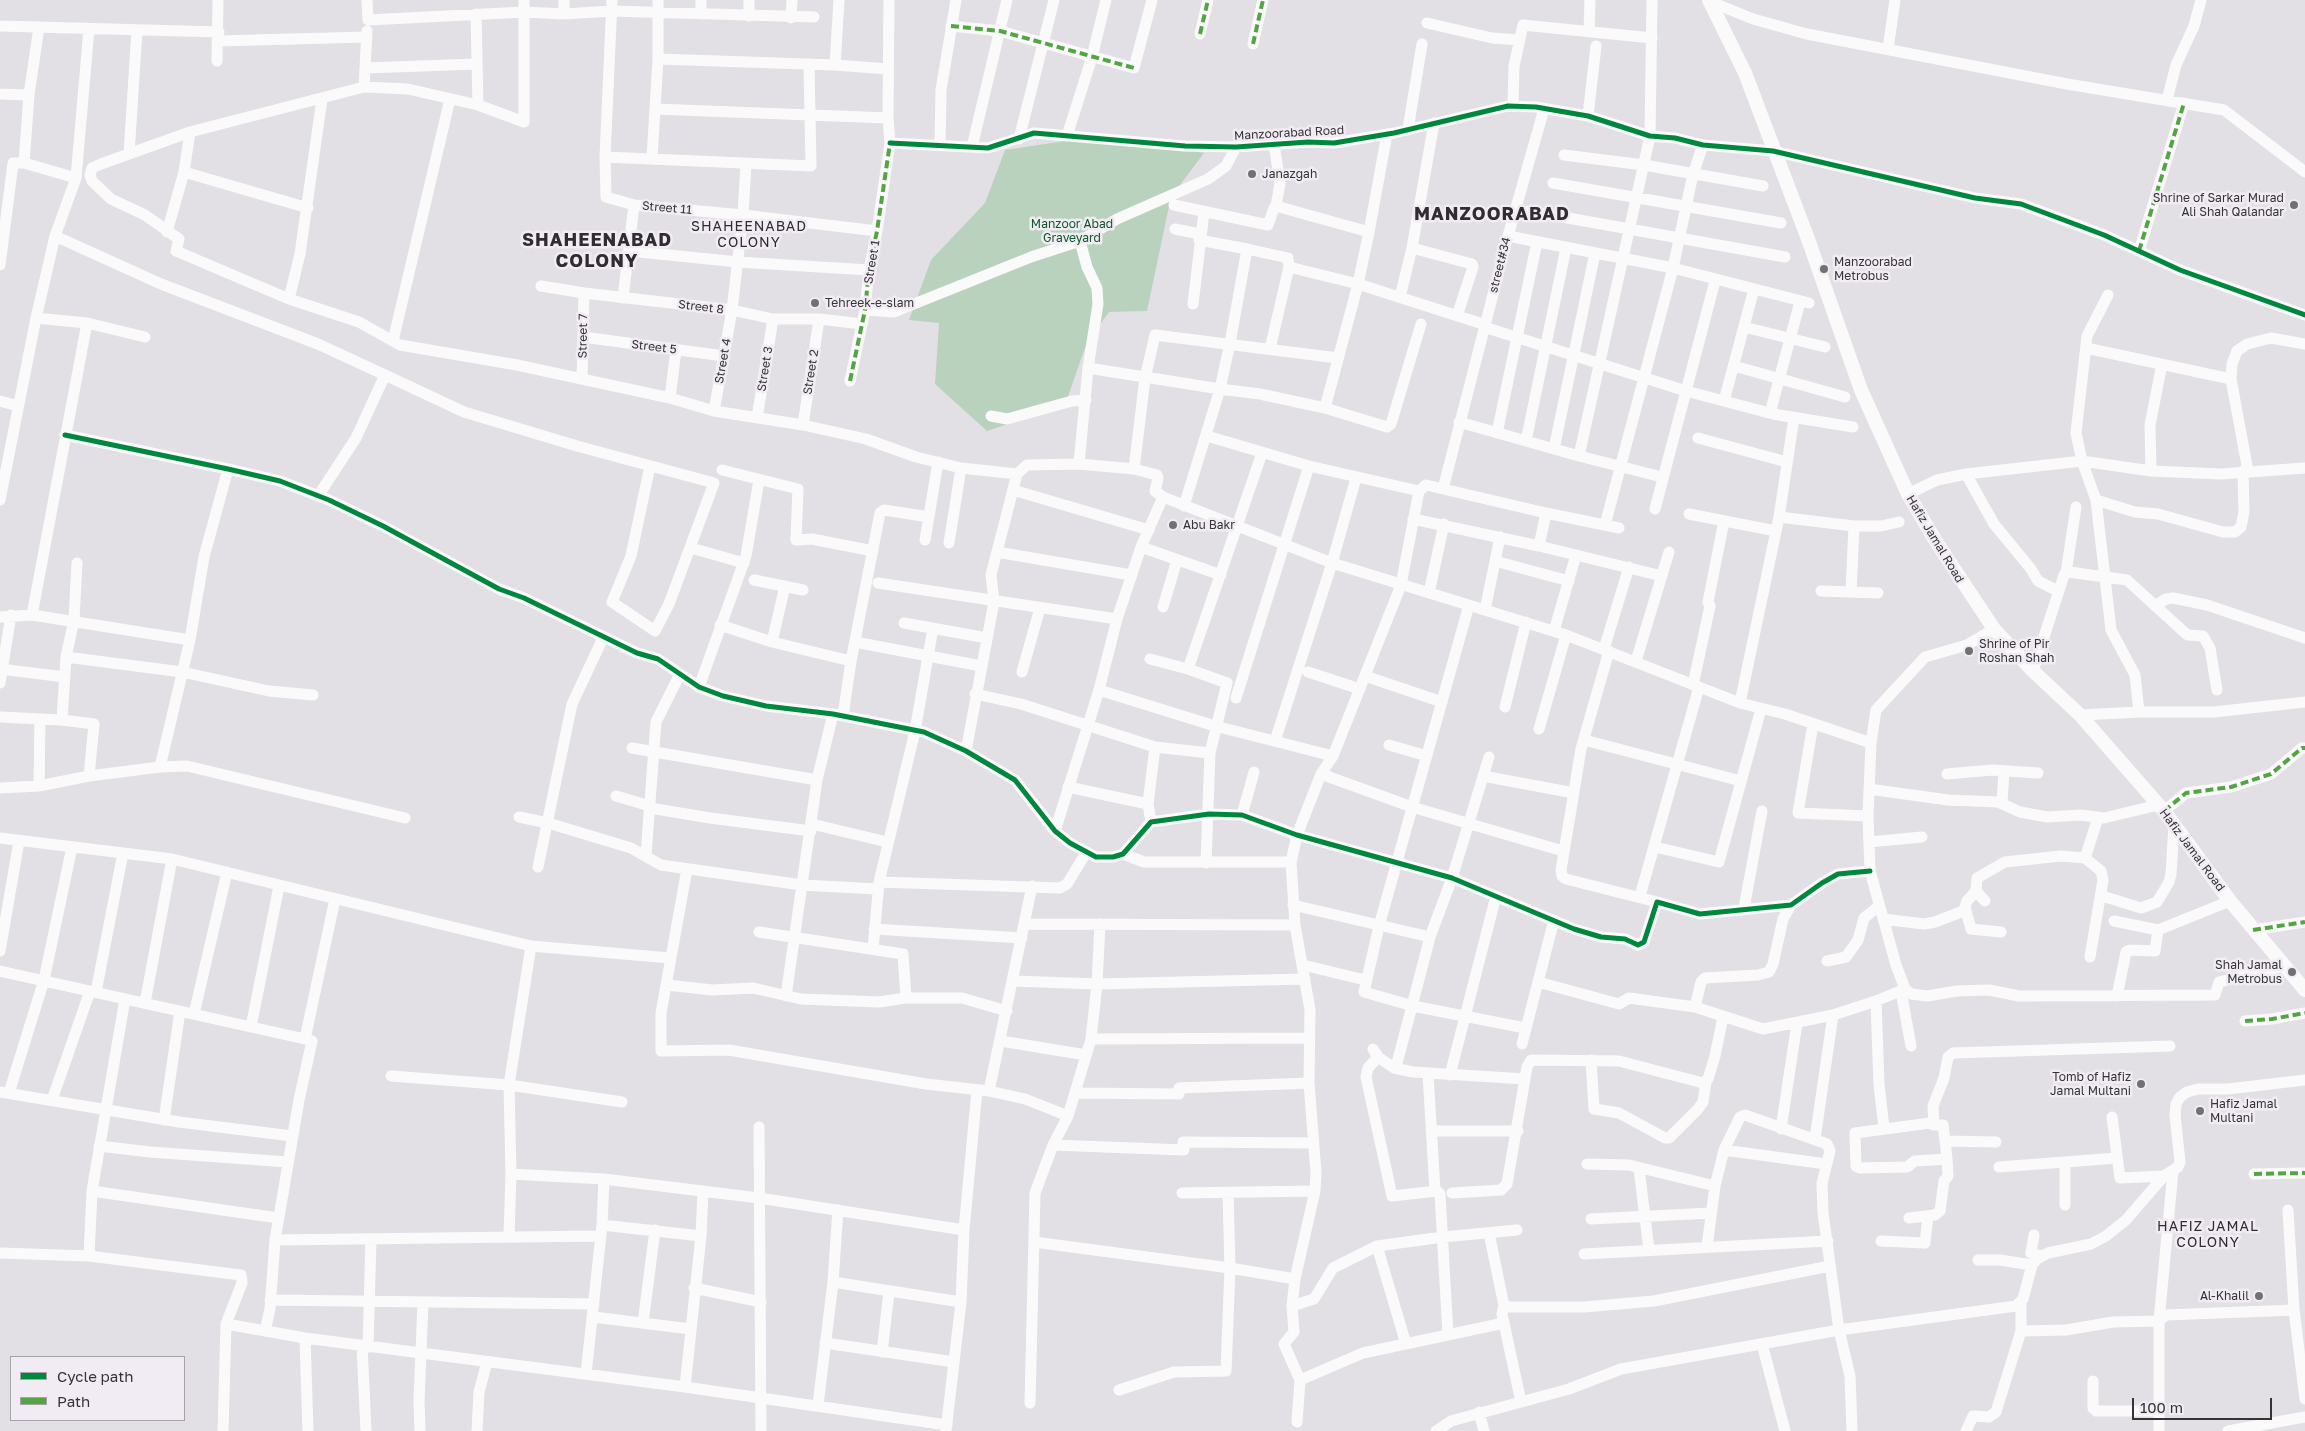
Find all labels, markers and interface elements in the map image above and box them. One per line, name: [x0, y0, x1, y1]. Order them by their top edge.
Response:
street label: Manzoorabad Road: [1234, 123, 1344, 143]
place label: Janazgah: [1262, 167, 1317, 181]
marker: Janazgah: [1246, 168, 1258, 180]
place label: Shrine of Sarkar Murad Ali Shah Qalandar: [2153, 191, 2284, 219]
street label: Street 11: [641, 199, 693, 217]
marker: Shrine of Sarkar Murad Ali Shah Qalandar: [2288, 199, 2300, 211]
district label: MANZOORABAD: [1413, 203, 1571, 225]
park label: Manzoor Abad Graveyard: [1031, 217, 1113, 245]
district label: SHAHEENABAD COLONY: [690, 219, 808, 252]
district label: SHAHEENABAD COLONY: [521, 229, 673, 272]
street label: street#34: [1486, 236, 1514, 294]
street label: Street 1: [861, 239, 883, 285]
place label: Manzoorabad Metrobus: [1834, 255, 1912, 283]
marker: Manzoorabad Metrobus: [1818, 263, 1830, 275]
place label: Tehreek-e-slam: [825, 296, 914, 310]
street label: Street 8: [677, 297, 725, 317]
marker: Tehreek-e-slam: [809, 297, 821, 309]
street label: Street 7: [575, 313, 591, 359]
street label: Street 5: [631, 337, 677, 357]
street label: Street 4: [712, 337, 734, 385]
street label: Street 3: [754, 345, 776, 393]
street label: Street 2: [800, 348, 822, 396]
street label: Hafiz Jamal Road: [1903, 493, 1967, 585]
place label: Abu Bakr: [1183, 518, 1235, 532]
marker: Abu Bakr: [1167, 519, 1179, 531]
place label: Shrine of Pir Roshan Shah: [1979, 637, 2054, 665]
marker: Shrine of Pir Roshan Shah: [1963, 645, 1975, 657]
street label: Hafiz Jamal Road: [2156, 806, 2228, 894]
place label: Shah Jamal Metrobus: [2215, 958, 2282, 986]
marker: Shah Jamal Metrobus: [2286, 966, 2298, 978]
place label: Tomb of Hafiz Jamal Multani: [2050, 1070, 2131, 1098]
marker: Tomb of Hafiz Jamal Multani: [2135, 1078, 2147, 1090]
place label: Hafiz Jamal Multani: [2210, 1097, 2277, 1125]
marker: Hafiz Jamal Multani: [2194, 1105, 2206, 1117]
district label: HAFIZ JAMAL COLONY: [2156, 1219, 2260, 1252]
place label: Al-Khalil: [2200, 1289, 2249, 1303]
marker: Al-Khalil: [2253, 1290, 2265, 1302]
legend: [10, 1356, 185, 1421]
text: Cycle path: [57, 1367, 133, 1385]
scale bar: [2135, 1388, 2275, 1420]
text: Path: [57, 1392, 90, 1410]
text: 100 m: [2140, 1398, 2183, 1416]

